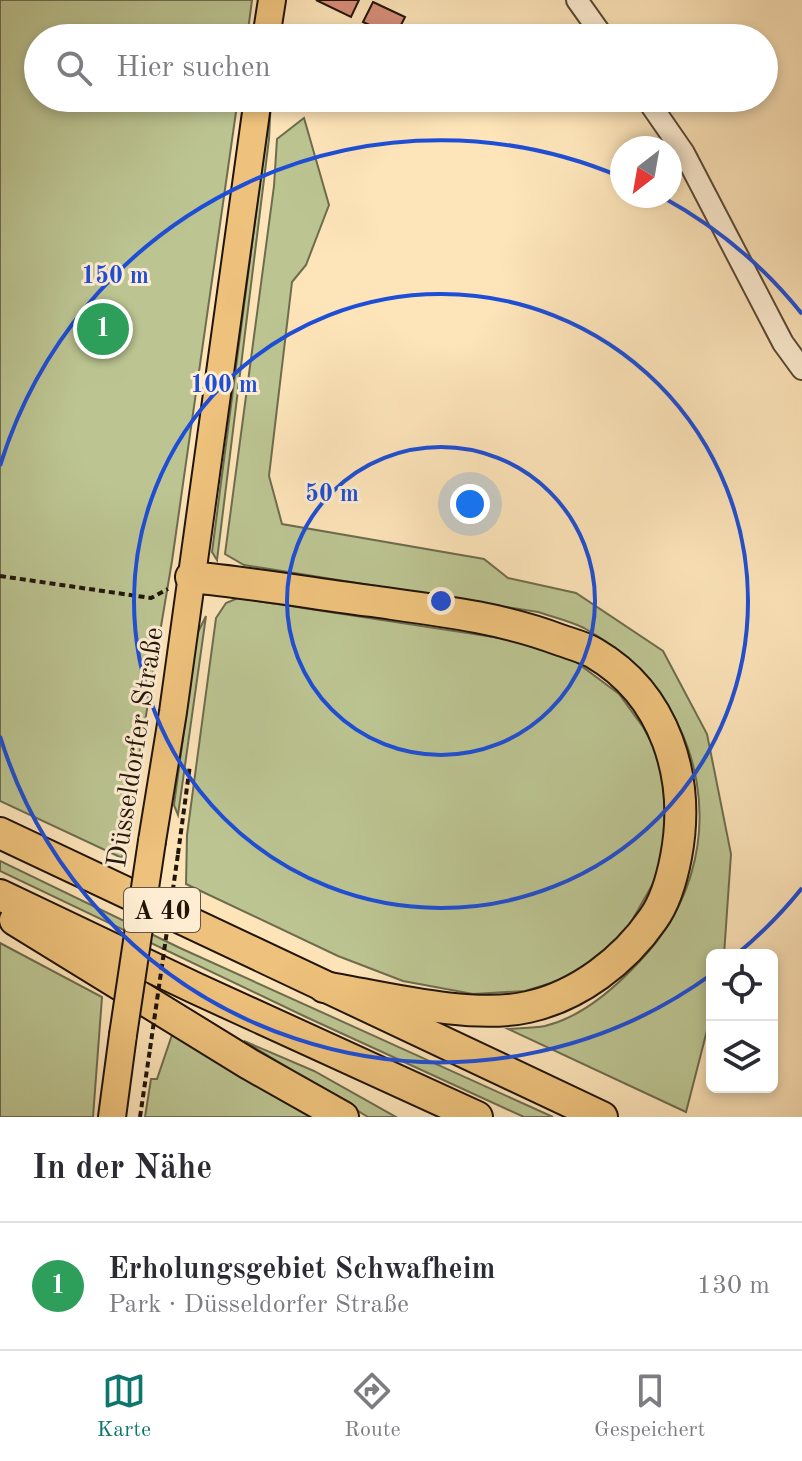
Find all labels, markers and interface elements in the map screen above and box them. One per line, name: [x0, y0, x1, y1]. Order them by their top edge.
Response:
search box: [24, 24, 778, 112]
icon: search: [52, 46, 96, 90]
text: Hier suchen: [116, 53, 271, 83]
north arrow: [610, 136, 682, 208]
text: 150 m: [81, 264, 149, 289]
pin: 1: [77, 299, 129, 359]
text: 100 m: [190, 374, 258, 398]
text: 50 m: [305, 482, 359, 507]
your location: [450, 484, 490, 524]
centre of rings: [427, 587, 455, 615]
street label: Düsseldorfer Straße: [104, 625, 170, 870]
road number: A 40: [124, 888, 200, 932]
map controls: [706, 949, 778, 1093]
button: locate: [706, 949, 778, 1021]
button: layers: [706, 1021, 778, 1093]
text: In der Nähe: [32, 1152, 212, 1186]
text: Erholungsgebiet Schwafheim: [108, 1255, 496, 1285]
text: 1: [50, 1273, 66, 1299]
text: 130 m: [697, 1273, 770, 1299]
text: Park · Düsseldorfer Straße: [108, 1292, 409, 1318]
tab: Karte: [97, 1369, 151, 1444]
tab: Route: [344, 1369, 401, 1444]
tab: Gespeichert: [594, 1369, 705, 1444]

